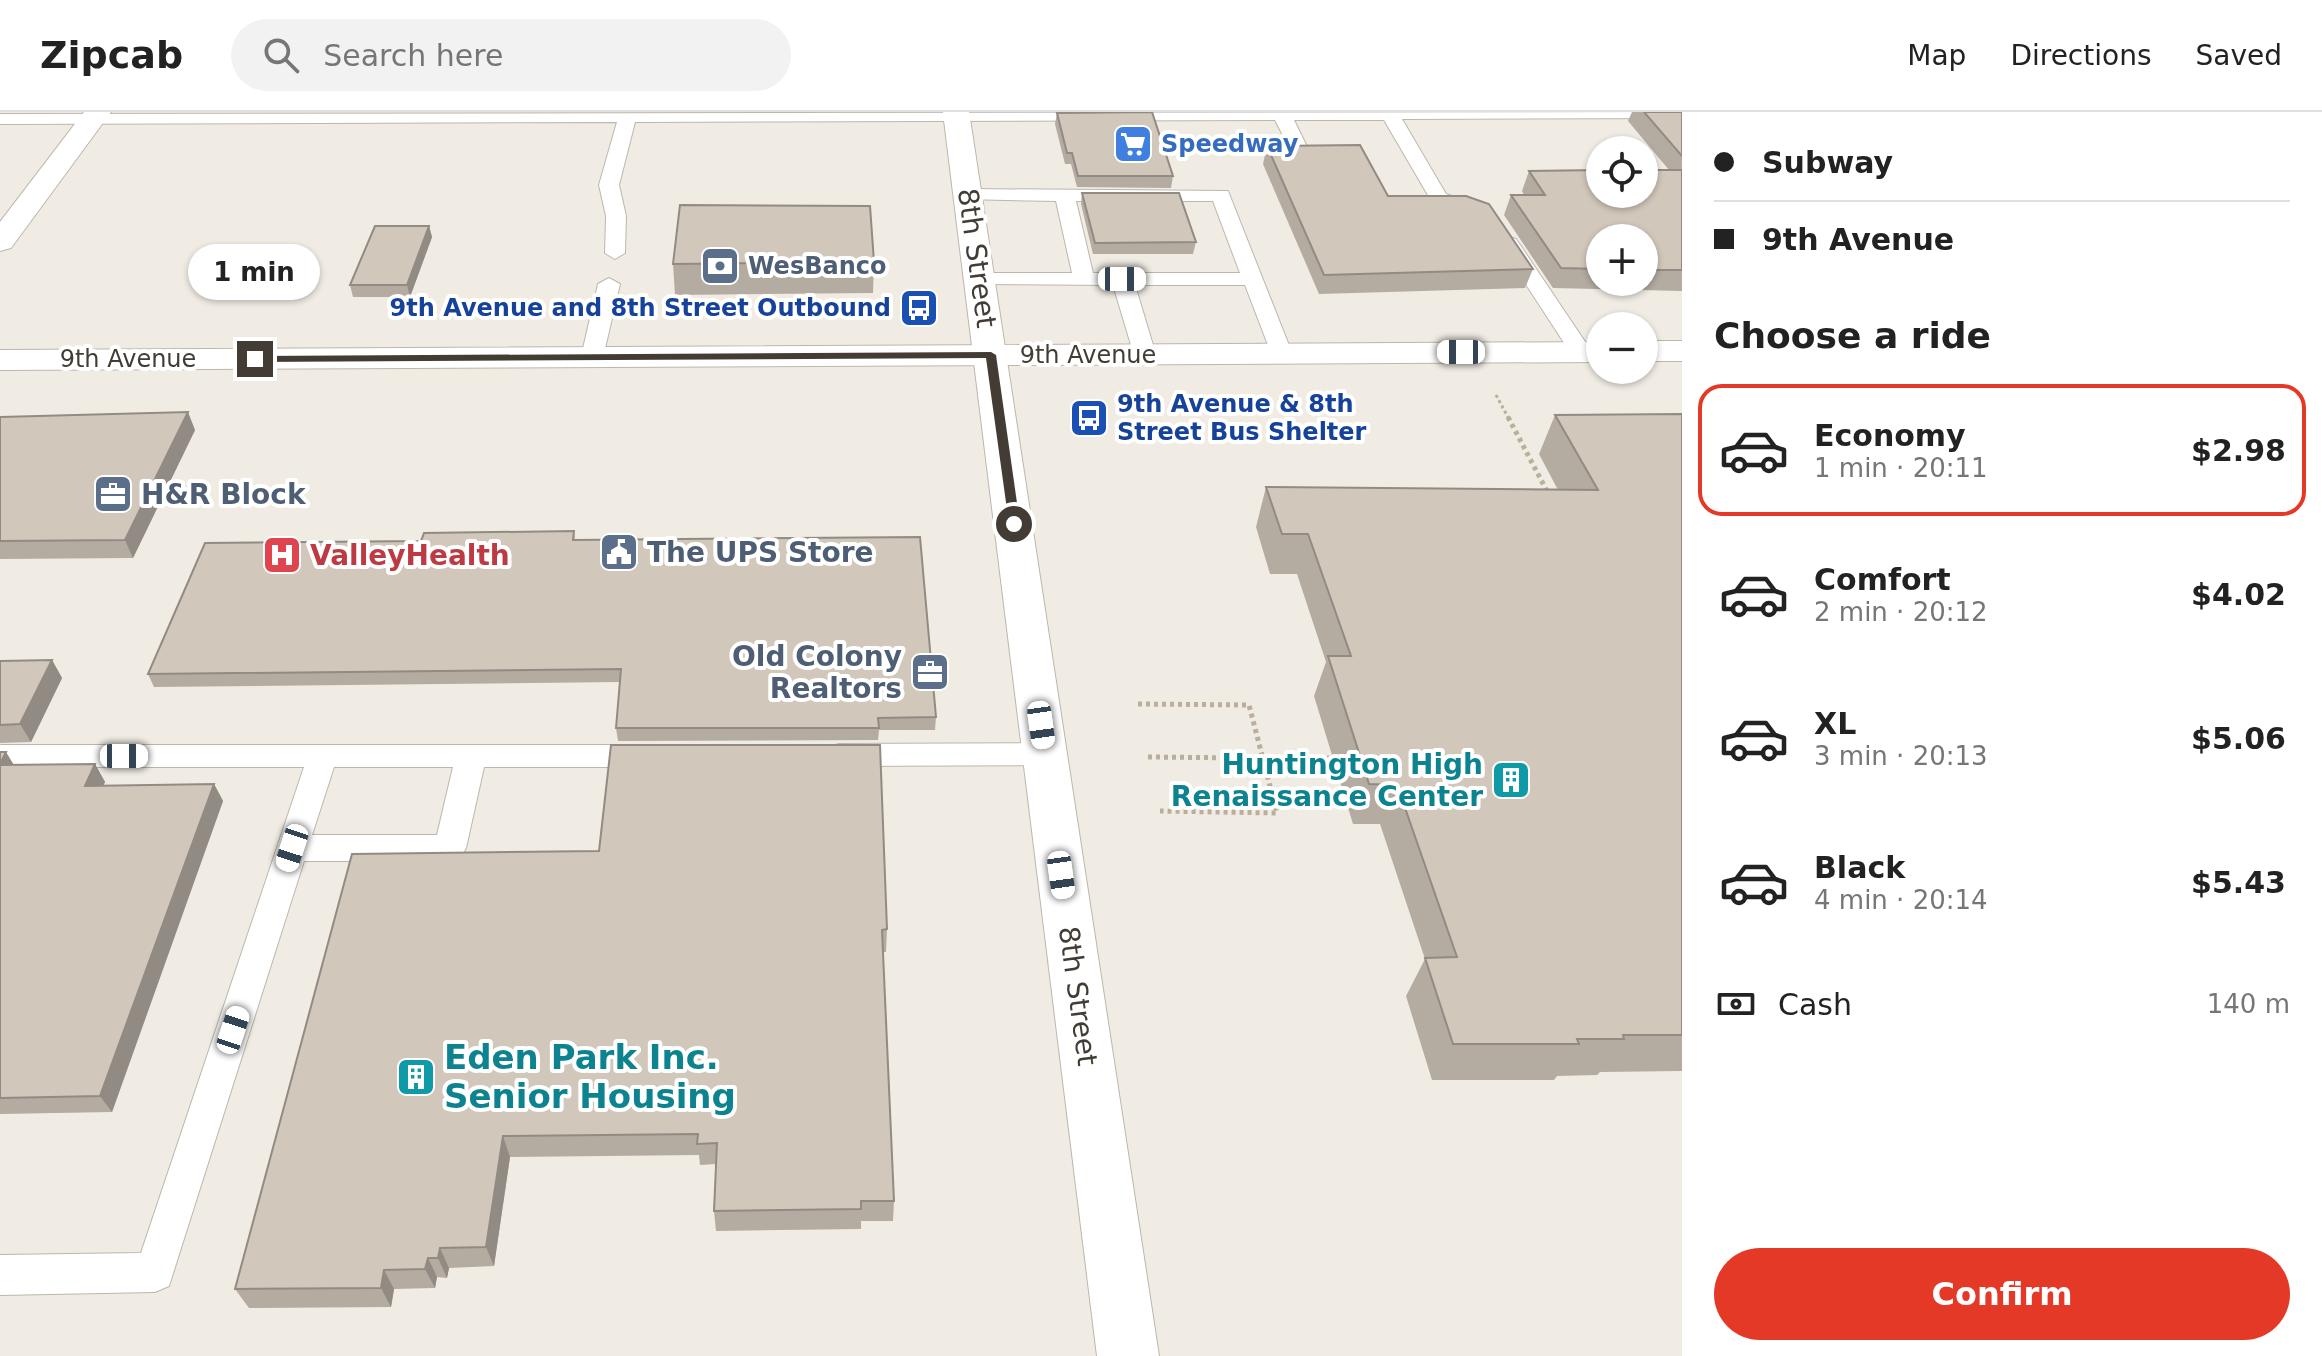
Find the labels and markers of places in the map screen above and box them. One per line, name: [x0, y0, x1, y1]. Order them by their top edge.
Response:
supermarket icon: Speedway: [1112, 123, 1154, 165]
place label: Speedway: [1161, 130, 1299, 158]
bank icon: WesBanco: [699, 245, 741, 287]
place label: WesBanco: [748, 252, 886, 280]
bus stop icon: 9th Avenue and 8th Street Outbound: [898, 287, 940, 329]
place label: 9th Avenue and 8th Street Outbound: [390, 294, 891, 322]
place label: 9th Avenue & 8th Street Bus Shelter: [1117, 390, 1367, 446]
bus stop icon: 9th Avenue & 8th Street Bus Shelter: [1068, 397, 1110, 439]
office icon: H&R Block: [92, 473, 134, 515]
place label: H&R Block: [141, 478, 307, 511]
public building icon: The UPS Store: [598, 531, 640, 573]
hospital icon: ValleyHealth: [261, 534, 303, 576]
place label: The UPS Store: [647, 536, 874, 569]
place label: ValleyHealth: [310, 539, 510, 572]
place label: Old Colony Realtors: [732, 640, 902, 705]
office icon: Old Colony Realtors: [909, 651, 951, 693]
place label: Huntington High Renaissance Center: [1171, 748, 1483, 813]
building icon: Huntington High Renaissance Center: [1490, 759, 1532, 801]
place label: Eden Park Inc. Senior Housing: [444, 1037, 736, 1116]
building icon: Eden Park Inc. Senior Housing: [395, 1056, 437, 1098]

